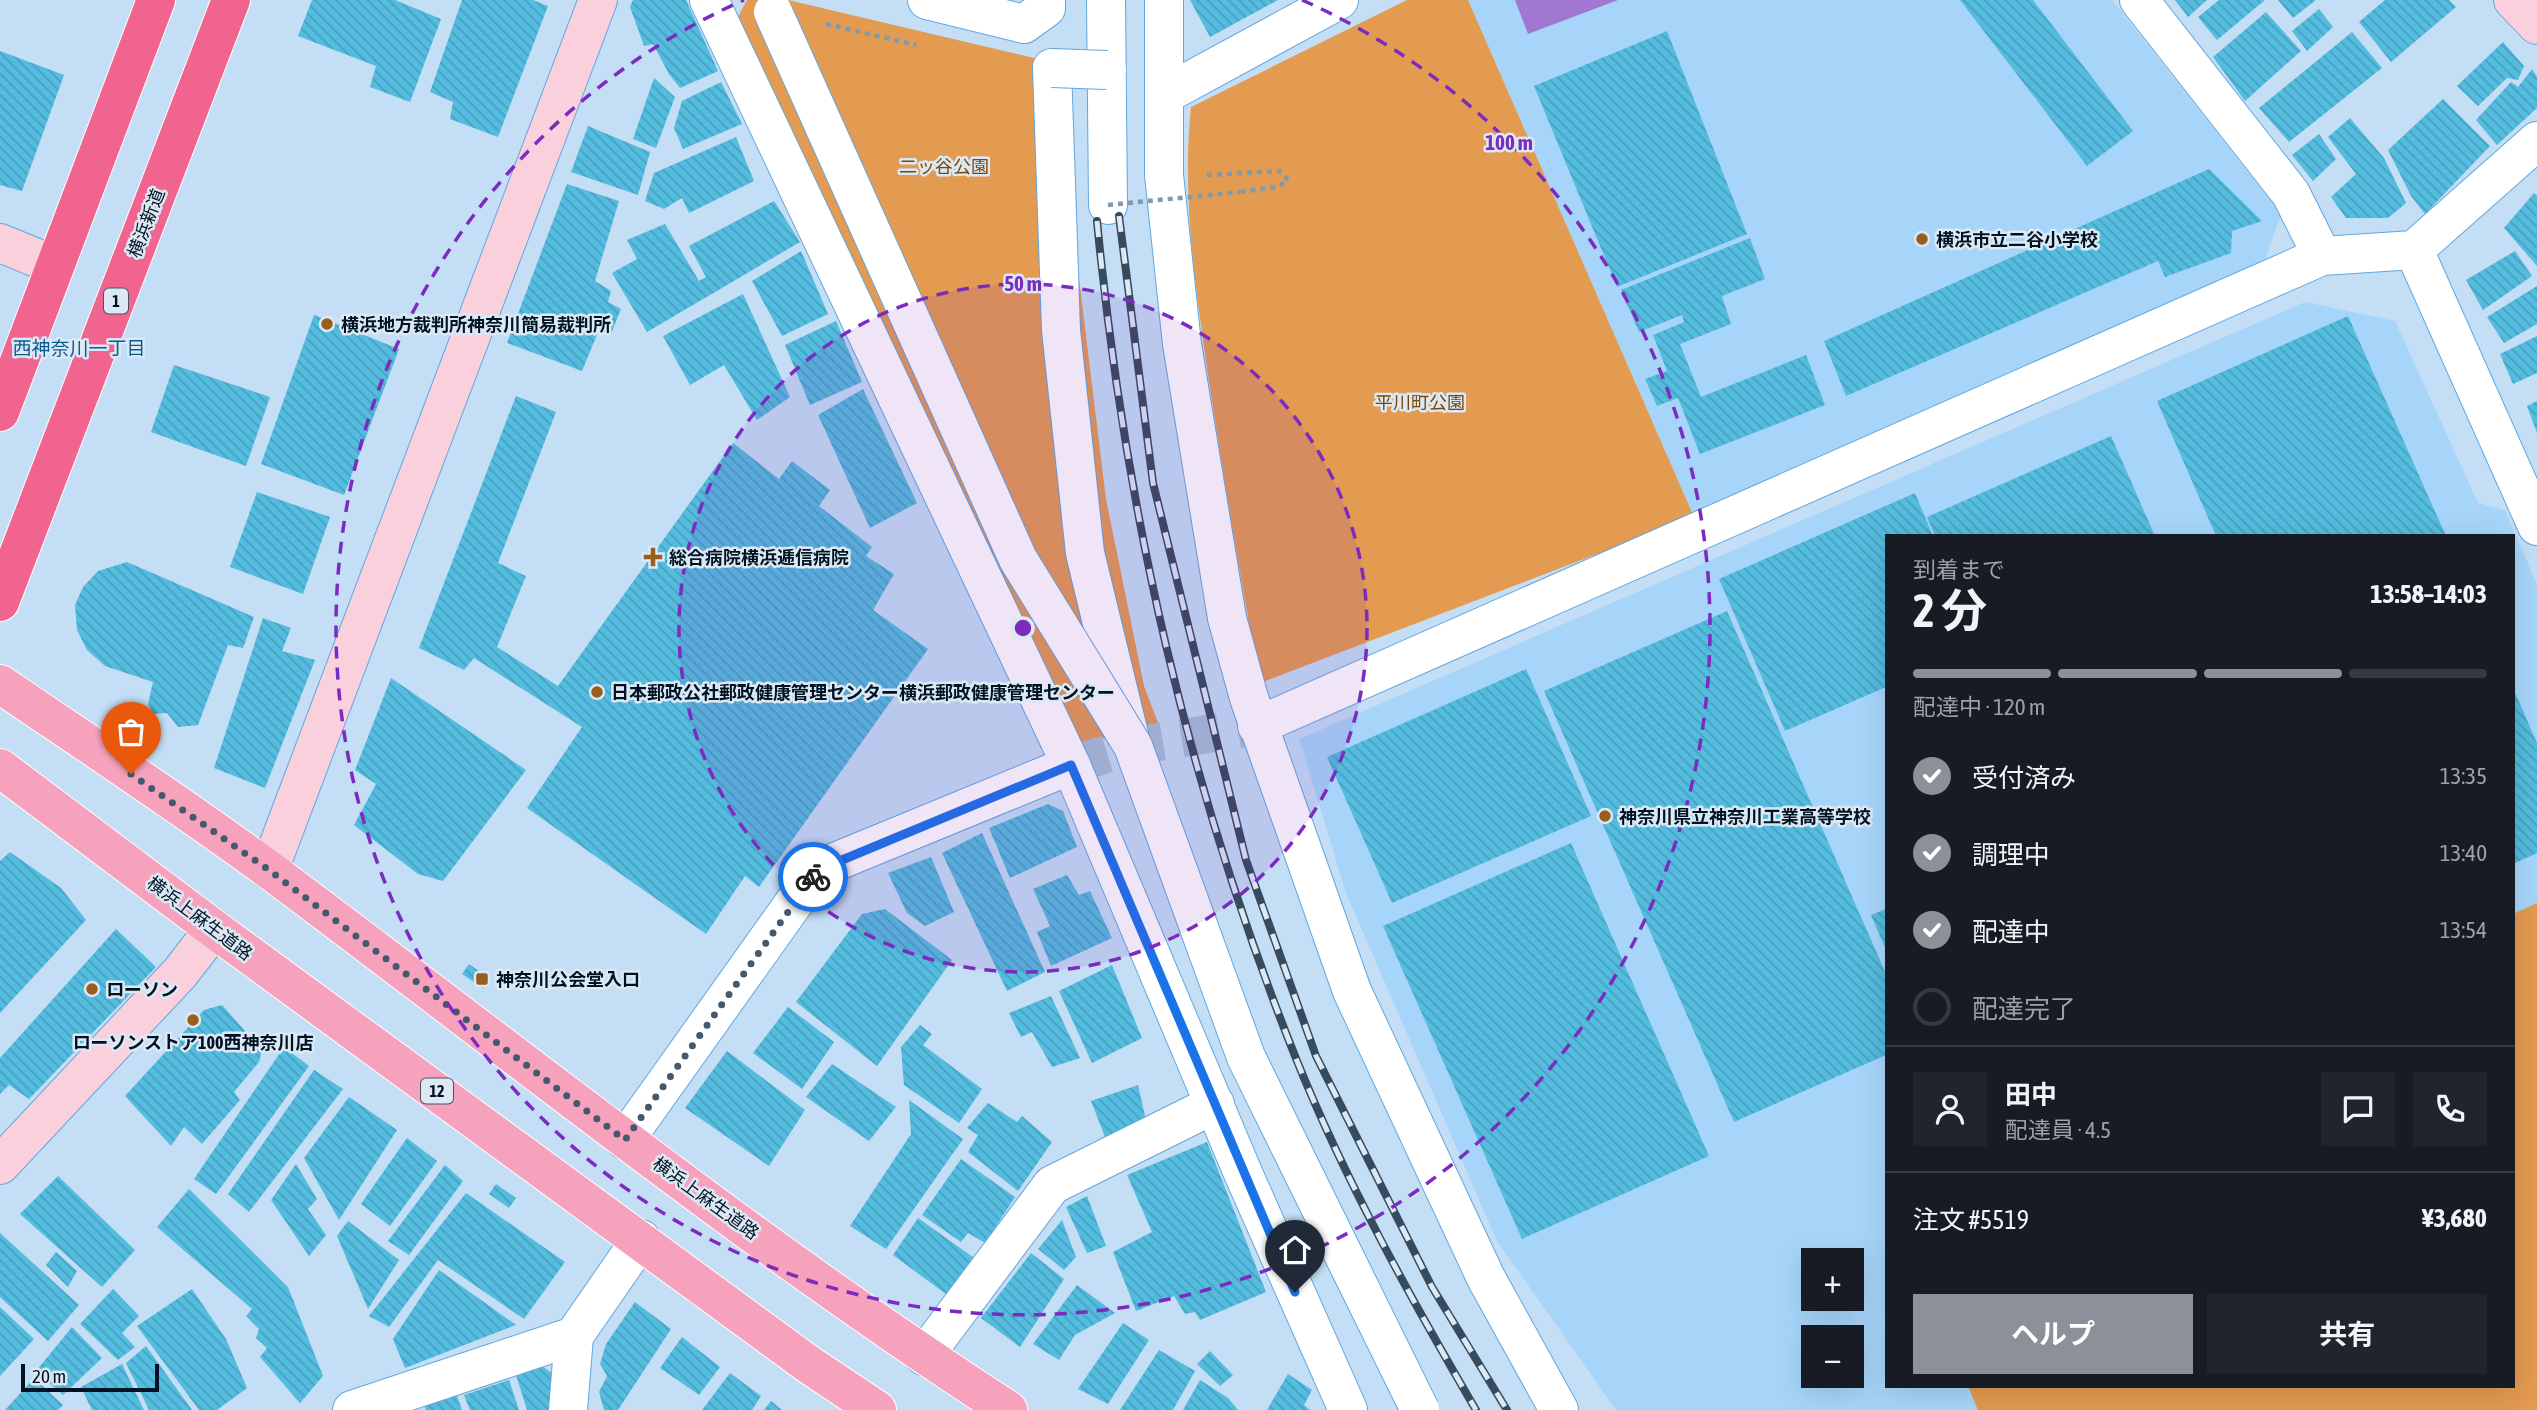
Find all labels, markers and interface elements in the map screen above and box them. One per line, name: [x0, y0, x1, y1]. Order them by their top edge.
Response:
text: 100 m: [1485, 130, 1533, 154]
park label: 二ッ谷公園: [899, 156, 989, 177]
street label: 横浜新道: [123, 186, 169, 260]
place label: 横浜市立二谷小学校: [1936, 229, 2098, 250]
marker: 横浜市立二谷小学校: [1914, 231, 1930, 247]
text: 50 m: [1004, 271, 1042, 295]
road number: 1: [104, 288, 128, 314]
place label: 横浜地方裁判所神奈川簡易裁判所: [341, 314, 611, 335]
marker: 横浜地方裁判所神奈川簡易裁判所: [319, 316, 335, 332]
district label: 西神奈川一丁目: [12, 337, 146, 359]
park label: 平川町公園: [1375, 392, 1465, 413]
marker: 総合病院横浜逓信病院: [643, 547, 663, 567]
place label: 総合病院横浜逓信病院: [669, 547, 849, 568]
text: 到着まで: [1913, 557, 2005, 583]
text: 13:58–14:03: [2370, 579, 2487, 609]
text: 2 分: [1913, 584, 1987, 637]
centre of rings: [1011, 616, 1035, 640]
place label: 日本郵政公社郵政健康管理センター横浜郵政健康管理センター: [611, 682, 1115, 703]
marker: 日本郵政公社郵政健康管理センター横浜郵政健康管理センター: [589, 684, 605, 700]
text: 配達中 · 120 m: [1913, 694, 2045, 720]
pin: [101, 702, 161, 774]
icon: bag: [112, 713, 150, 751]
icon: check: [1913, 757, 1951, 795]
text: 受付済み: [1972, 763, 2076, 793]
text: 13:35: [2440, 763, 2487, 789]
place label: 神奈川県立神奈川工業高等学校: [1619, 806, 1871, 827]
marker: 神奈川県立神奈川工業高等学校: [1597, 808, 1613, 824]
icon: check: [1913, 834, 1951, 872]
text: 調理中: [1972, 840, 2050, 870]
text: 13:40: [2440, 840, 2487, 866]
courier: [778, 842, 848, 912]
icon: bike: [794, 858, 832, 896]
street label: 横浜上麻生道路: [143, 872, 257, 964]
icon: check: [1913, 911, 1951, 949]
text: 配達中: [1972, 917, 2050, 947]
text: 13:54: [2440, 917, 2487, 943]
place label: 神奈川公会堂入口: [496, 969, 640, 990]
marker: 神奈川公会堂入口: [474, 971, 490, 987]
place label: ローソン: [106, 979, 178, 1000]
marker: ローソン: [84, 981, 100, 997]
text: 配達完了: [1972, 994, 2076, 1024]
marker: ローソンストア100西神奈川店: [185, 1012, 201, 1028]
place label: ローソンストア100西神奈川店: [72, 1032, 314, 1053]
button: person: [1913, 1072, 1987, 1146]
button: chat: [2321, 1072, 2395, 1146]
button: phone: [2413, 1072, 2487, 1146]
road number: 12: [421, 1078, 453, 1104]
text: 田中: [2005, 1080, 2057, 1110]
text: 配達員 · 4.5: [2005, 1117, 2111, 1143]
street label: 横浜上麻生道路: [649, 1152, 763, 1244]
text: ¥3,680: [2422, 1203, 2487, 1233]
text: 注文 #5519: [1913, 1205, 2029, 1235]
pin: [1265, 1220, 1325, 1292]
icon: home: [1276, 1231, 1314, 1269]
map controls: [1801, 1248, 1864, 1388]
button: +: [1801, 1248, 1864, 1311]
button: ヘルプ: [1913, 1294, 2193, 1374]
button: 共有: [2207, 1294, 2487, 1374]
button: −: [1801, 1325, 1864, 1388]
scale bar: [21, 1361, 159, 1393]
text: 20 m: [32, 1365, 66, 1387]

